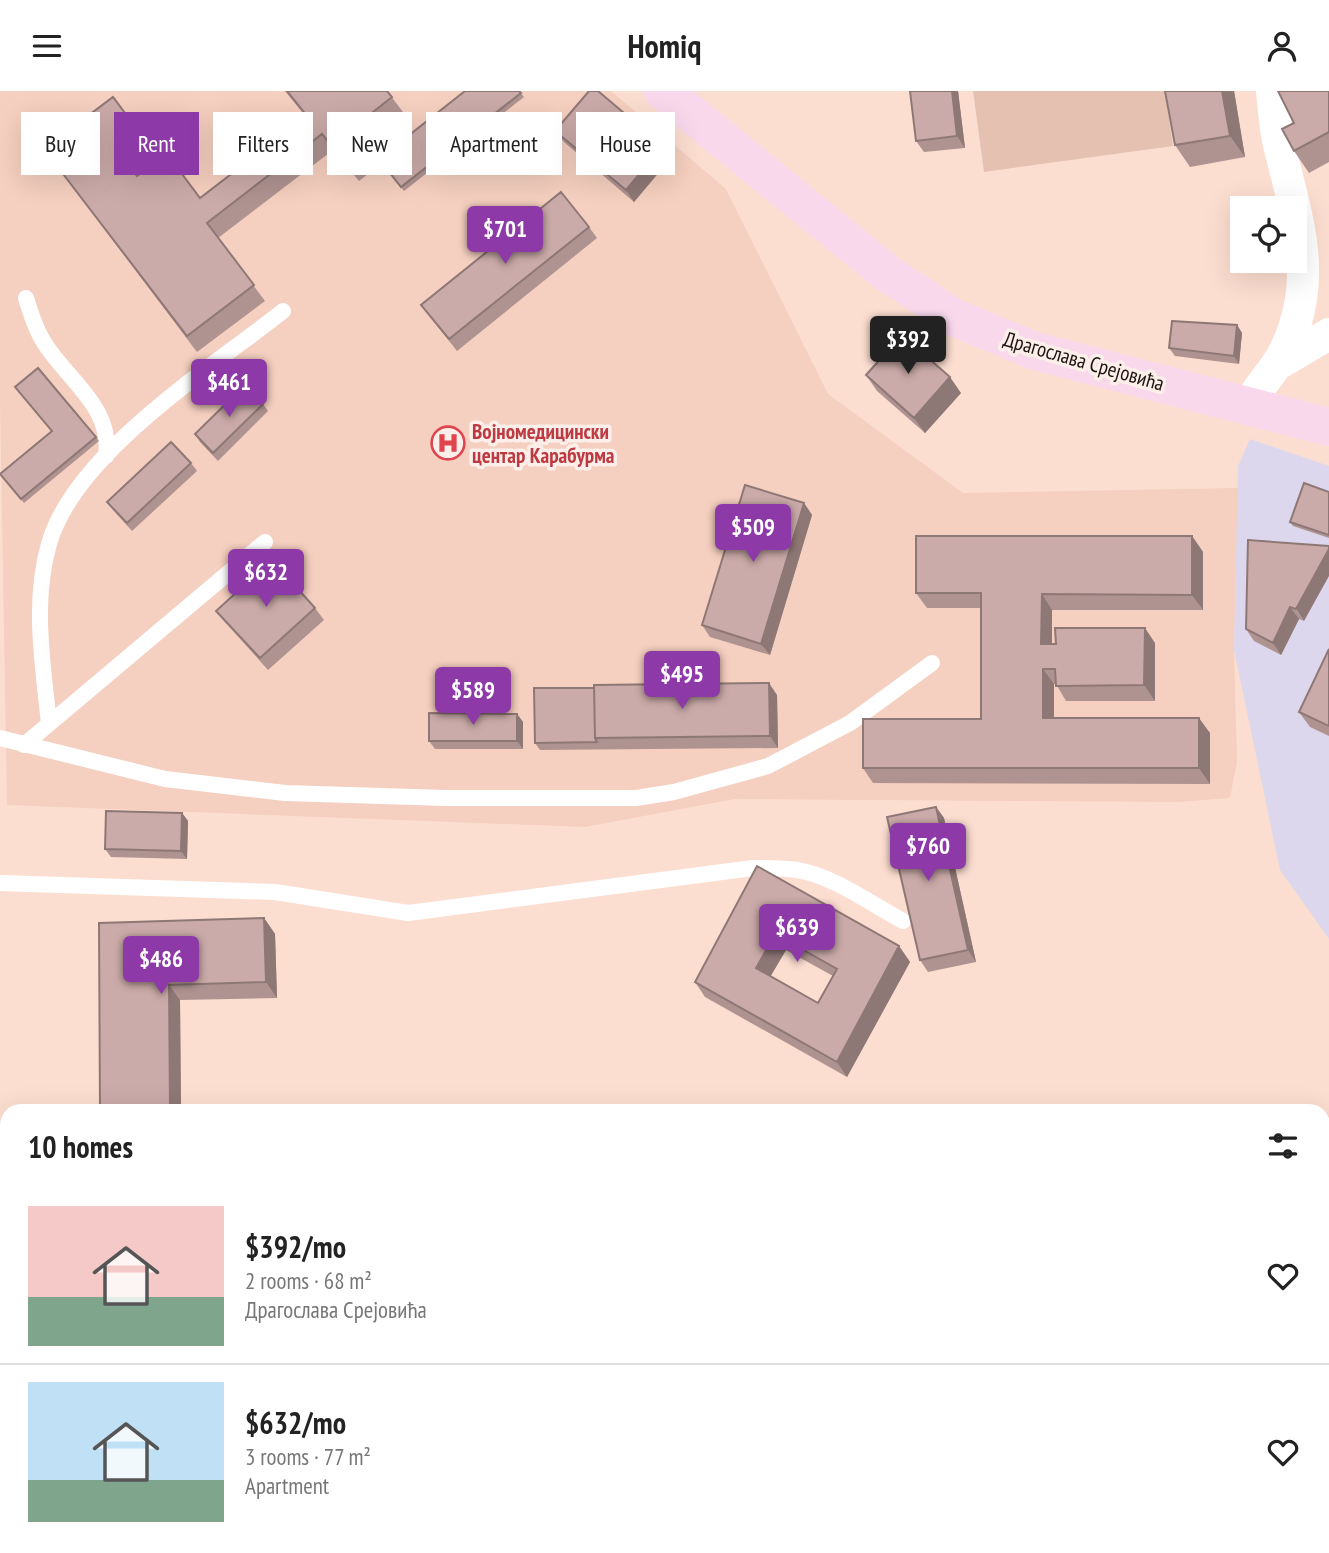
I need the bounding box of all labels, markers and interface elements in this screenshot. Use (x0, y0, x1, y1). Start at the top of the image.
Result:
text: Homiq (628, 25, 701, 67)
icon: menu (28, 27, 66, 65)
icon: person (1263, 27, 1301, 65)
chip: Buy (21, 112, 100, 175)
chip: Rent (114, 112, 199, 175)
chip: Filters (213, 112, 313, 175)
chip: New (327, 112, 412, 175)
chip: Apartment (426, 112, 562, 175)
chip: House (576, 112, 675, 175)
map controls (1230, 196, 1307, 273)
button: locate (1230, 196, 1307, 273)
pin: $701 (464, 207, 546, 266)
text: $701 (483, 214, 527, 243)
pin: $392 (867, 317, 949, 376)
text: $392 (886, 324, 930, 353)
street label: Драгослава Срејовића (1001, 325, 1167, 397)
pin: $461 (188, 359, 270, 419)
text: $461 (207, 367, 251, 396)
place label: Војномедицински центар Карабурма (472, 418, 615, 469)
hospital icon: Војномедицински центар Карабурма (429, 424, 467, 462)
pin: $509 (712, 505, 794, 564)
text: $509 (731, 512, 775, 541)
pin: $632 (225, 549, 307, 609)
text: $632 (244, 557, 288, 586)
pin: $495 (641, 651, 723, 711)
text: $495 (660, 659, 704, 688)
pin: $589 (432, 667, 514, 727)
text: $589 (451, 675, 495, 704)
pin: $760 (887, 823, 969, 883)
text: $760 (906, 831, 950, 860)
pin: $639 (756, 905, 838, 964)
text: $639 (775, 912, 819, 941)
pin: $486 (120, 937, 202, 996)
text: $486 (139, 944, 183, 973)
text: 10 homes (28, 1127, 133, 1166)
icon: filters (1264, 1127, 1302, 1165)
text: $392/mo (245, 1227, 346, 1266)
icon: home (84, 1234, 168, 1318)
icon: heart (1264, 1257, 1302, 1295)
text: 2 rooms · 68 m² (245, 1266, 372, 1295)
text: Драгослава Срејовића (245, 1295, 427, 1324)
text: $632/mo (245, 1403, 346, 1442)
icon: home (84, 1410, 168, 1494)
icon: heart (1264, 1433, 1302, 1471)
text: 3 rooms · 77 m² (245, 1442, 371, 1471)
text: Apartment (245, 1471, 329, 1500)

